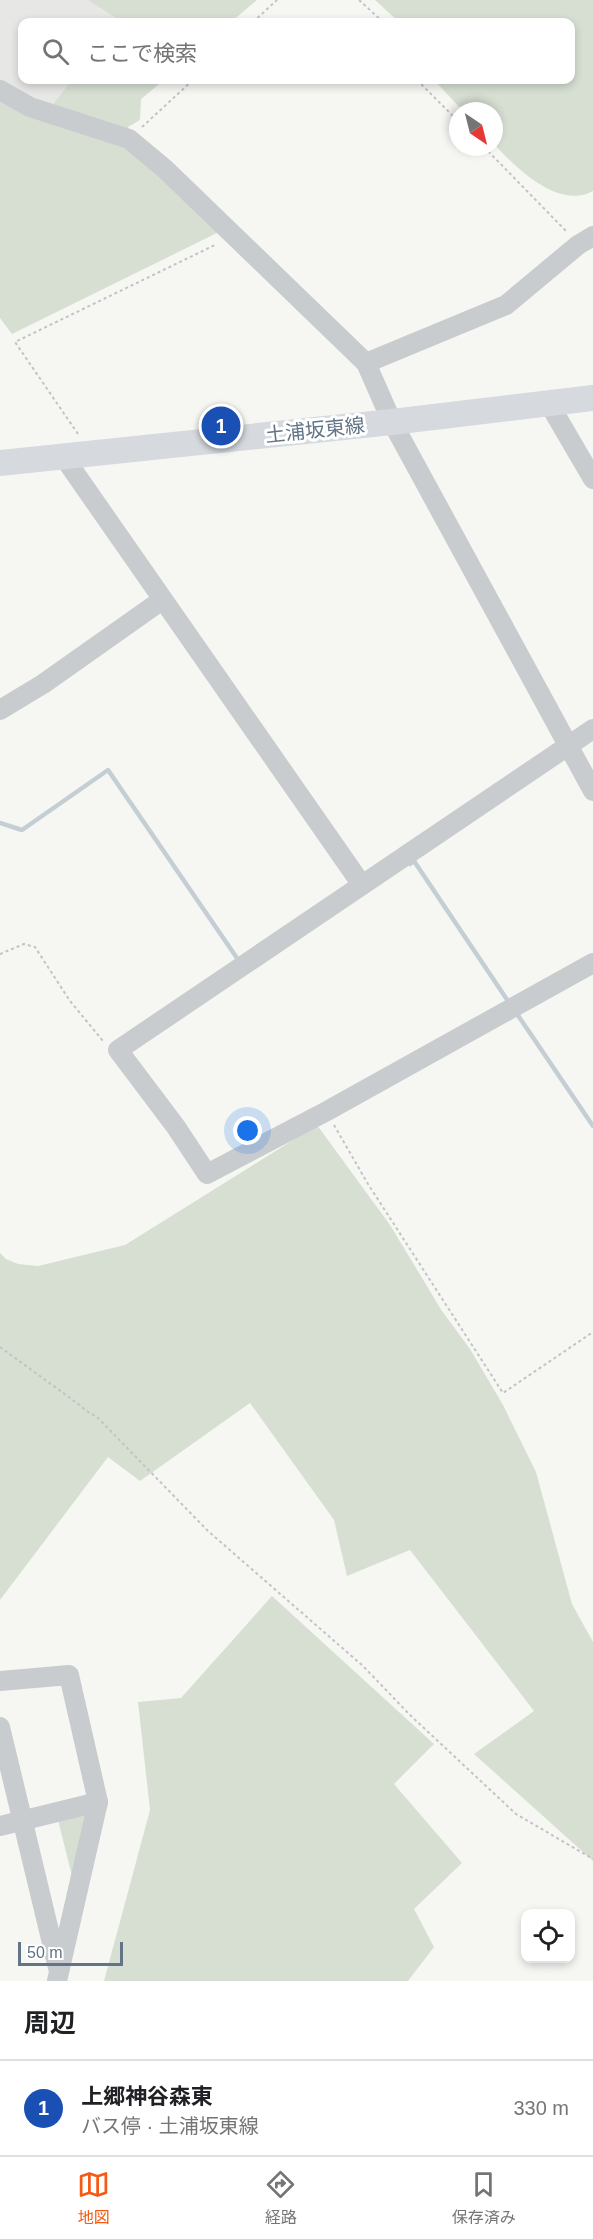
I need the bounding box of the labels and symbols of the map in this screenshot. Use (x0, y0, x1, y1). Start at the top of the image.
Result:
north arrow (449, 102, 503, 156)
pin: 1 (202, 404, 240, 448)
street label: 土浦坂東線 (264, 414, 366, 446)
your location (233, 1116, 262, 1145)
scale bar (18, 1939, 123, 1966)

